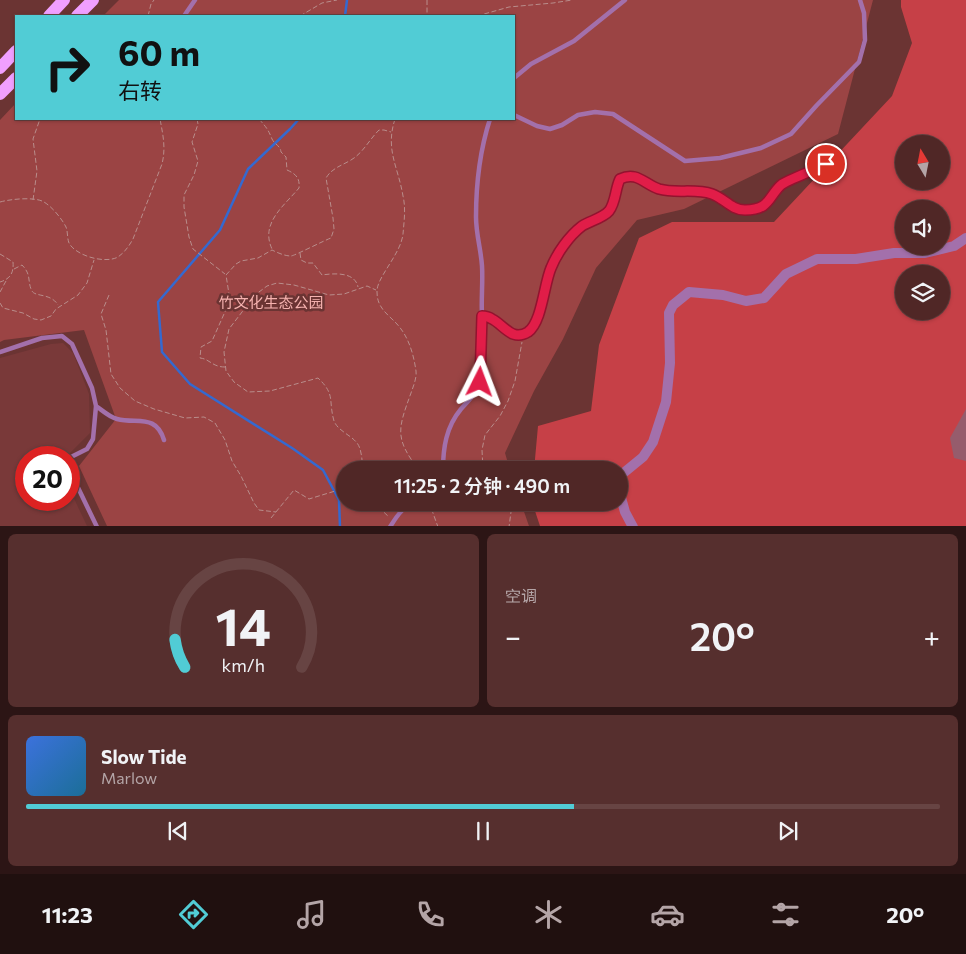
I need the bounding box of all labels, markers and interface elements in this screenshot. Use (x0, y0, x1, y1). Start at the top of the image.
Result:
text: 60 m (118, 30, 200, 73)
icon: right (35, 35, 100, 100)
text: 右转 (118, 77, 162, 104)
north arrow (895, 135, 950, 190)
map controls (895, 135, 950, 320)
pin (805, 143, 847, 185)
icon: arrive (812, 150, 840, 178)
button: sound (895, 200, 950, 255)
button: layers (895, 265, 950, 320)
park label: 竹文化生态公园 (218, 293, 324, 311)
position arrow (453, 355, 505, 407)
speed limit sign: 20 (15, 446, 80, 511)
text: 11:25 · 2 分钟 · 490 m (394, 474, 570, 497)
text: 空调 (505, 586, 537, 605)
text: 14 (216, 593, 271, 657)
text: 20° (690, 612, 755, 659)
text: − (505, 619, 521, 653)
text: + (924, 619, 940, 653)
text: km/h (222, 654, 265, 676)
text: Slow Tide (101, 745, 187, 768)
text: Marlow (101, 768, 157, 787)
icon: previous (164, 817, 192, 845)
icon: pause (469, 817, 497, 845)
icon: next (774, 817, 802, 845)
icon: directions (176, 897, 211, 932)
icon: music (294, 897, 329, 932)
icon: phone (413, 897, 448, 932)
icon: climate (531, 897, 566, 932)
icon: car (650, 897, 685, 932)
icon: filters (768, 897, 803, 932)
text: 11:23 (42, 901, 93, 928)
text: 20° (886, 901, 924, 928)

